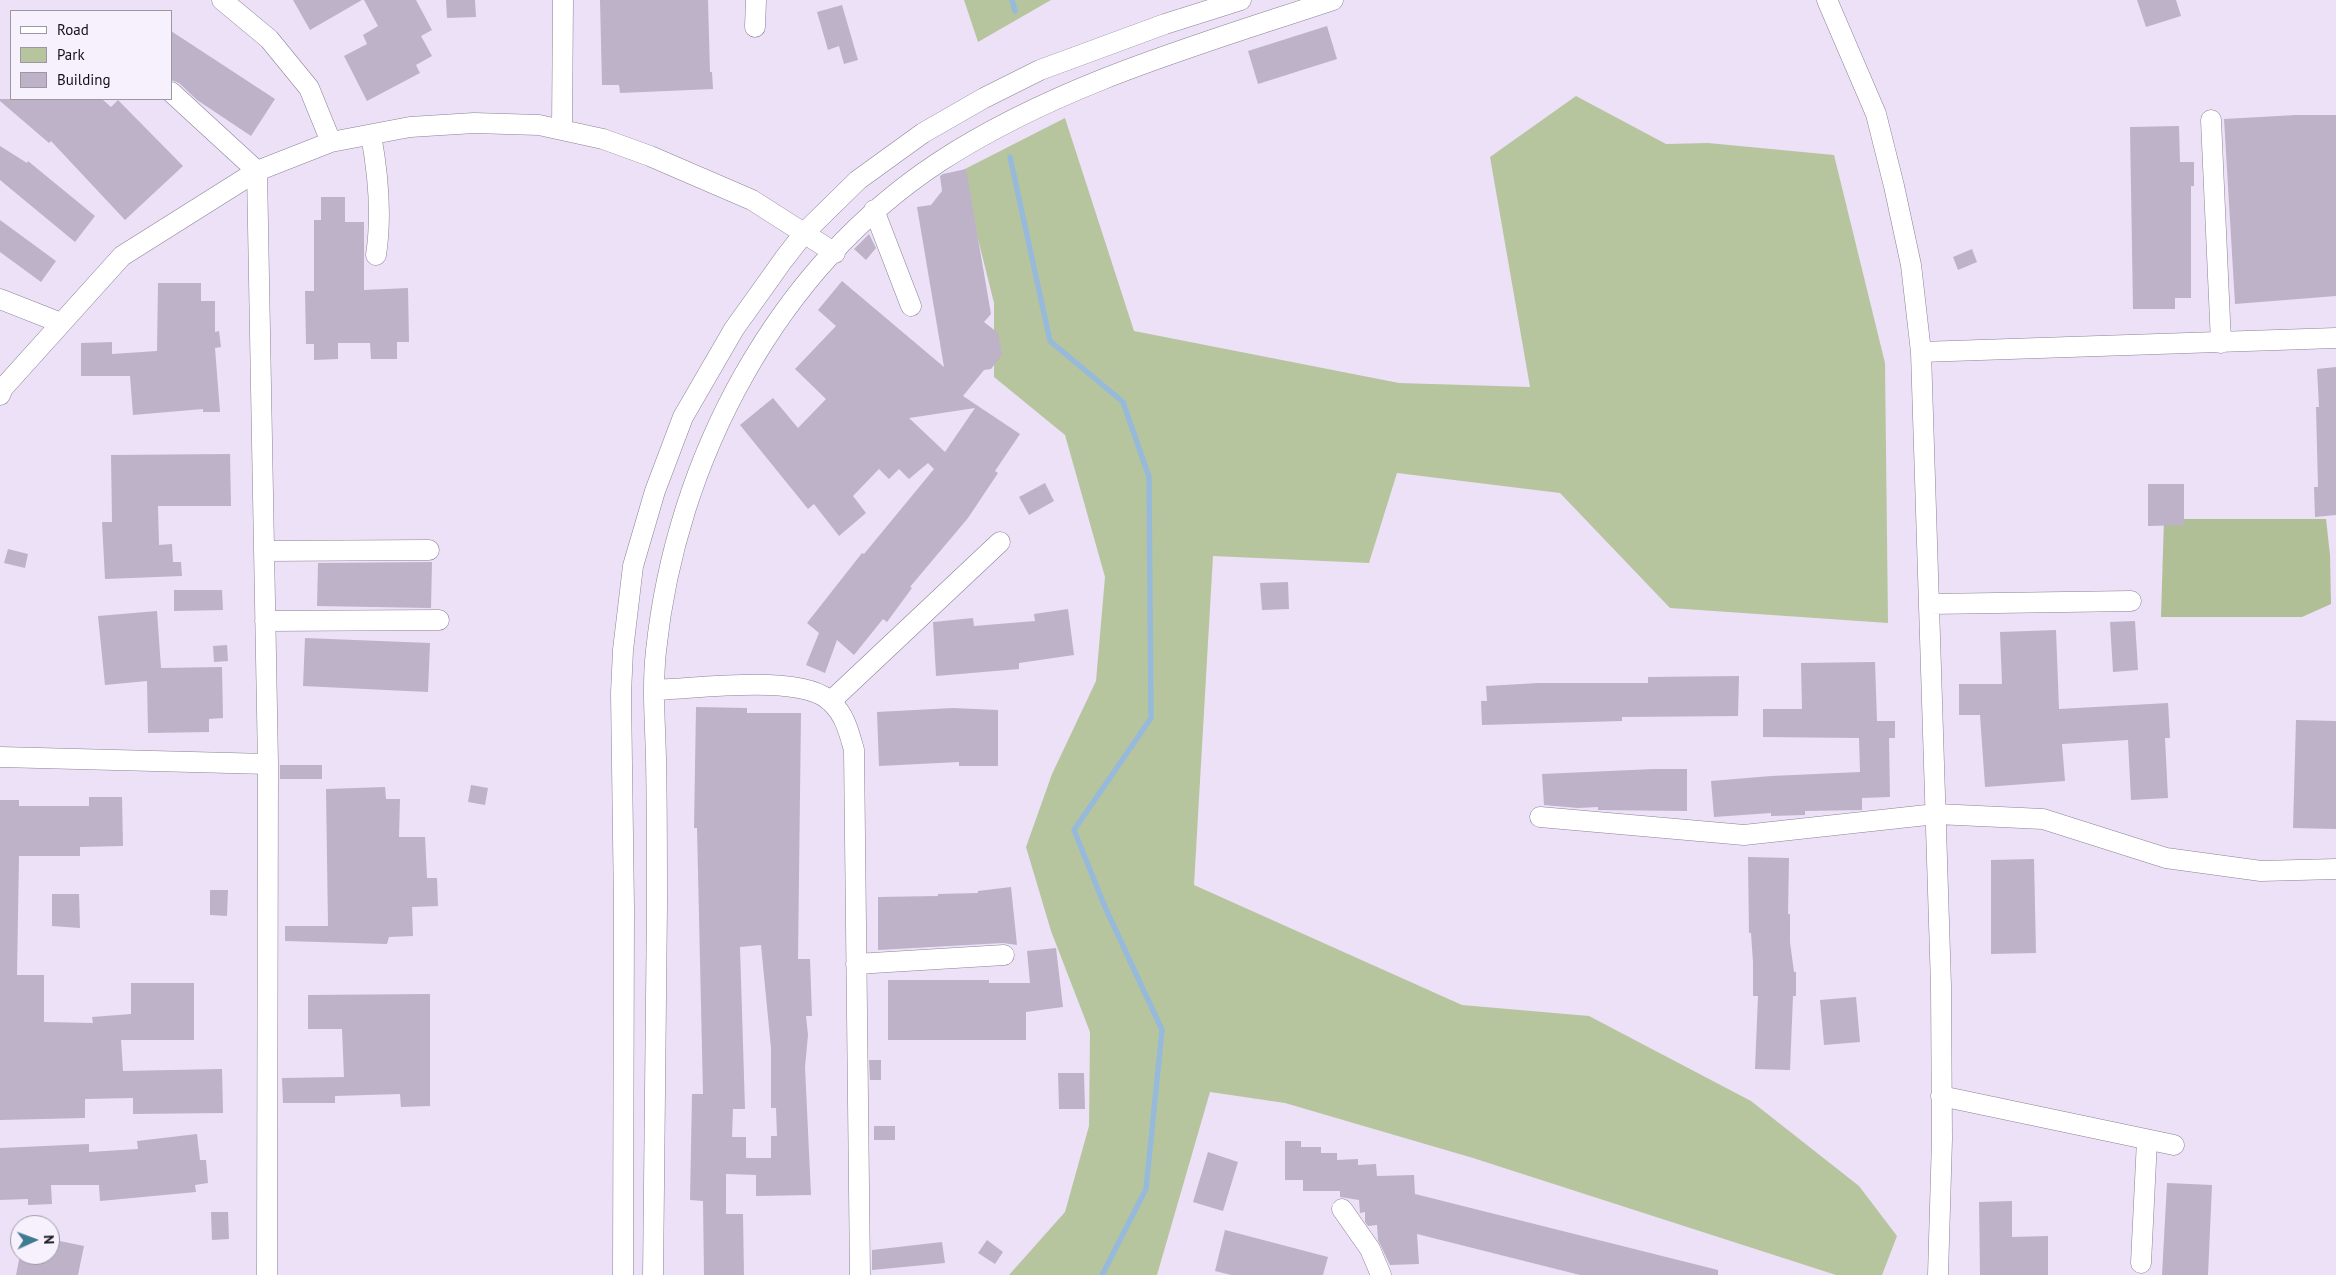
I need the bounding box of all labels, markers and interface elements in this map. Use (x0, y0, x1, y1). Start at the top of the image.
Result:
legend (10, 10, 172, 100)
text: Road (57, 20, 89, 39)
text: Park (57, 45, 85, 64)
text: Building (57, 70, 111, 89)
north arrow (10, 1215, 60, 1265)
text: N (40, 1235, 58, 1244)

